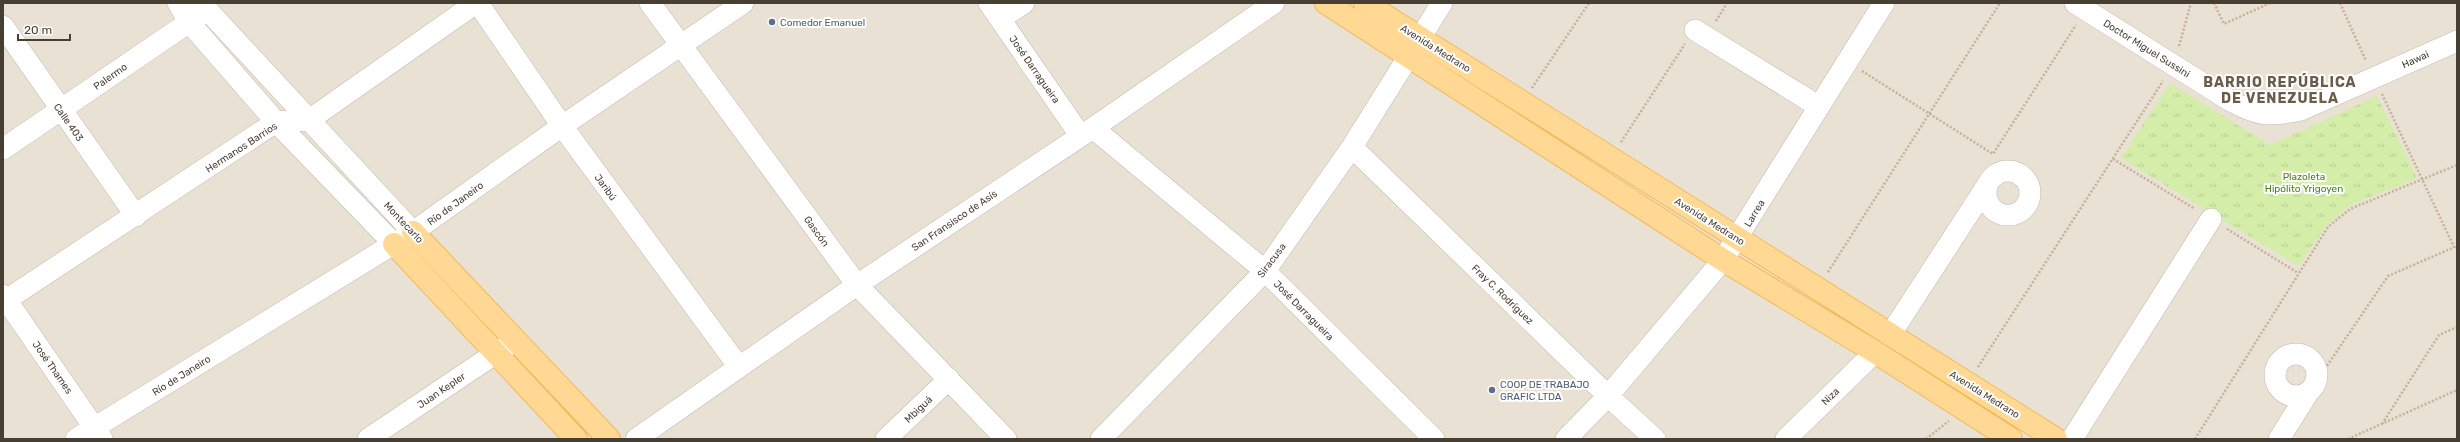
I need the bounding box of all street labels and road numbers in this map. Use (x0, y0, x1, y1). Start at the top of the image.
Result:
street label: Doctor Miguel Sussini (2101, 17, 2192, 80)
street label: Avenida Medrano (1398, 22, 1473, 75)
street label: José Darragueira (1006, 33, 1062, 106)
street label: Hawai (2400, 49, 2431, 71)
street label: Palermo (91, 61, 130, 93)
street label: Calle 403 (51, 101, 86, 144)
street label: Hermanos Barrios (203, 120, 280, 176)
street label: Jaribú (592, 172, 619, 203)
street label: Río de Janeiro (425, 179, 486, 228)
street label: San Fransisco de Asís (909, 188, 1000, 254)
street label: Avenida Medrano (1672, 195, 1747, 248)
street label: Larrea (1742, 198, 1768, 229)
street label: Montecarlo (381, 200, 426, 246)
street label: Gascón (801, 214, 831, 249)
street label: Siracusa (1255, 241, 1289, 280)
street label: Fray C. Rodríguez (1469, 262, 1536, 327)
street label: José Darragueira (1271, 278, 1336, 343)
street label: José Thames (30, 339, 75, 396)
street label: Río de Janeiro (150, 353, 213, 399)
street label: Avenida Medrano (1947, 368, 2022, 421)
street label: Juan Kepler (415, 370, 468, 411)
street label: Niza (1819, 385, 1842, 408)
street label: Mbiguá (902, 394, 935, 426)

